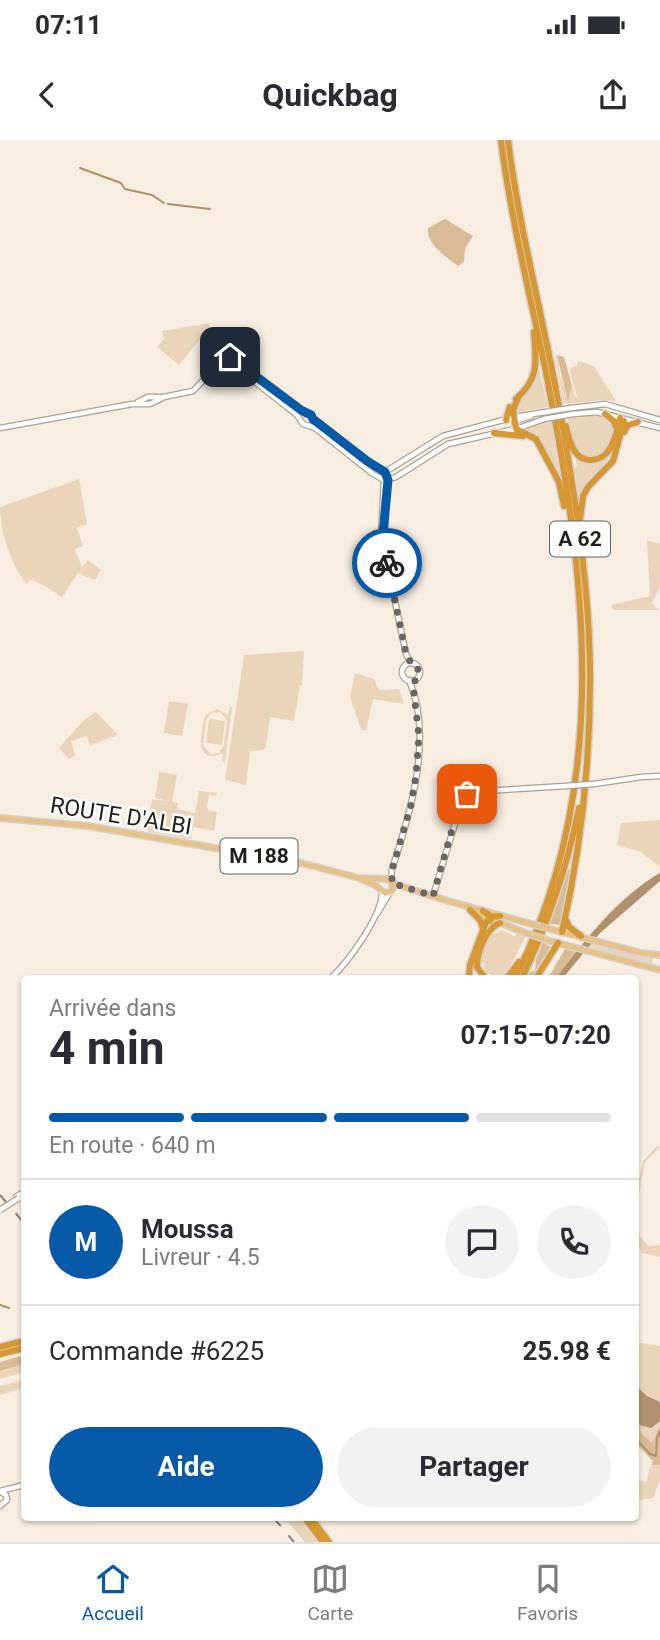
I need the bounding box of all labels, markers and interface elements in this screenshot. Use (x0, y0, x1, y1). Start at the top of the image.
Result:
text: 07:11 (35, 10, 102, 40)
icon: back (28, 76, 66, 114)
text: Quickbag (262, 76, 398, 114)
icon: share (594, 76, 632, 114)
pin (200, 327, 260, 387)
icon: home (211, 338, 249, 376)
road number: A 62 (550, 522, 610, 556)
courier (352, 528, 422, 598)
icon: bike (368, 544, 406, 582)
pin (437, 764, 497, 824)
icon: bag (448, 775, 486, 813)
street label: ROUTE D'ALBI (48, 791, 194, 841)
road number: M 188 (220, 838, 298, 874)
text: Arrivée dans (49, 995, 176, 1022)
text: 07:15–07:20 (461, 1020, 611, 1050)
text: 4 min (49, 1021, 165, 1075)
text: En route · 640 m (49, 1132, 216, 1159)
button: chat (445, 1205, 519, 1279)
button: phone (537, 1205, 611, 1279)
text: Moussa (141, 1214, 234, 1244)
text: M (75, 1227, 97, 1257)
text: Livreur · 4.5 (141, 1244, 260, 1271)
text: Commande #6225 (49, 1336, 264, 1366)
text: 25.98 € (522, 1336, 611, 1366)
button: Aide (49, 1427, 323, 1507)
button: Partager (337, 1427, 611, 1507)
tab: Accueil (82, 1560, 144, 1625)
tab: Carte (307, 1560, 353, 1625)
tab: Favoris (517, 1560, 578, 1625)

